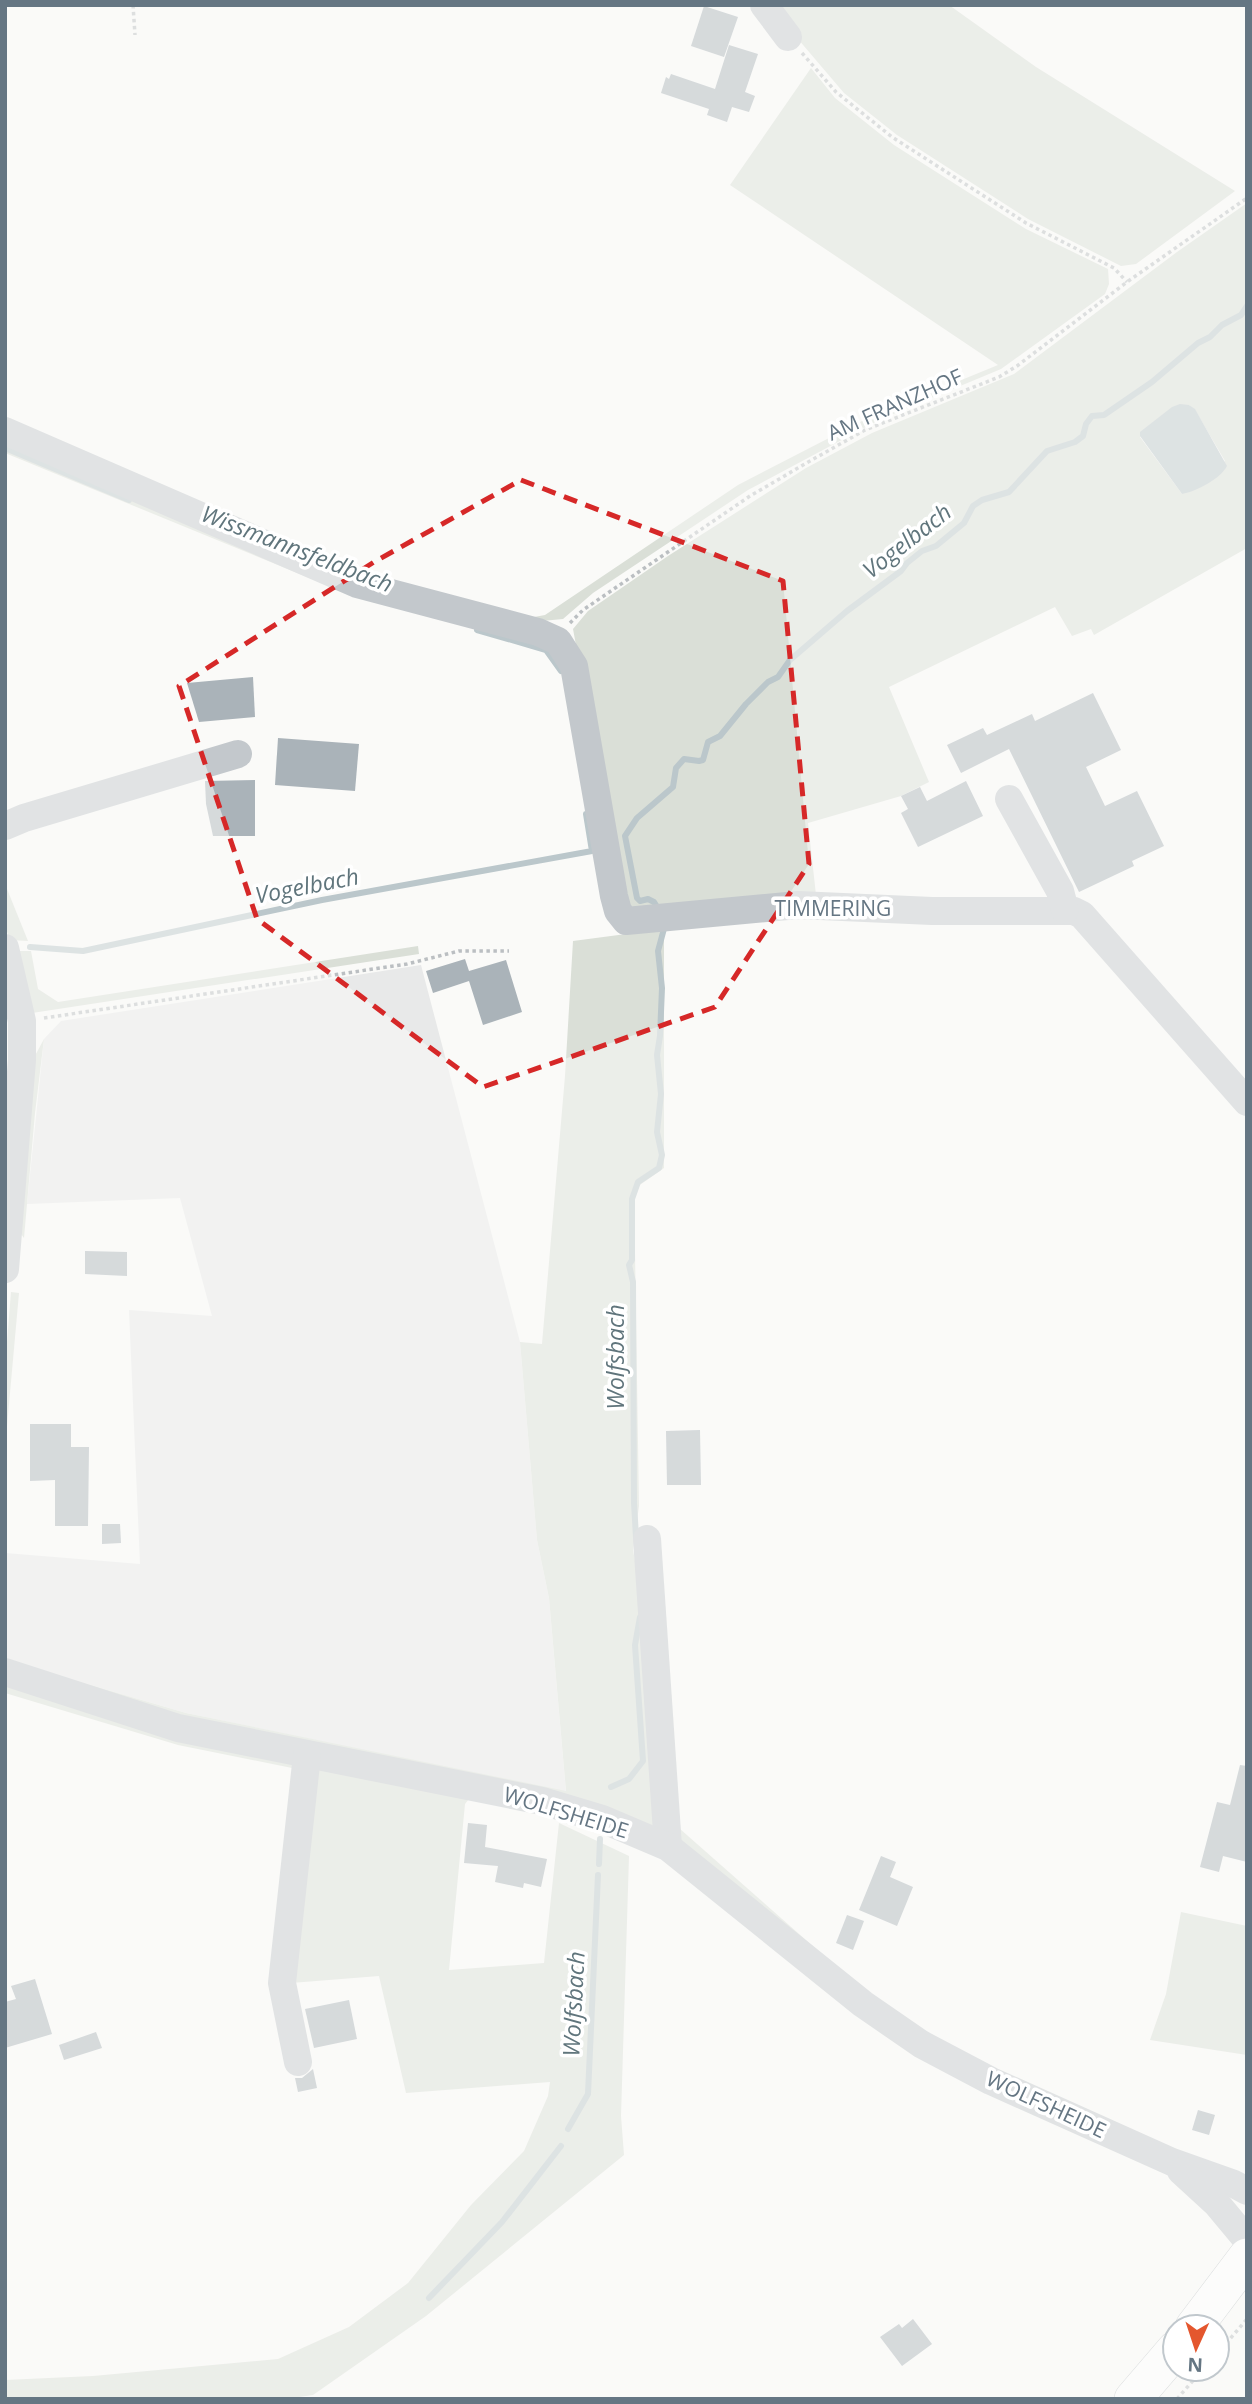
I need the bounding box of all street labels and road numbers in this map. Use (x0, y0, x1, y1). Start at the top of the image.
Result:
street label: AM FRANZHOF (823, 362, 967, 446)
street label: TIMMERING (775, 894, 891, 922)
street label: WOLFSHEIDE (501, 1780, 632, 1844)
street label: WOLFSHEIDE (982, 2064, 1111, 2144)

